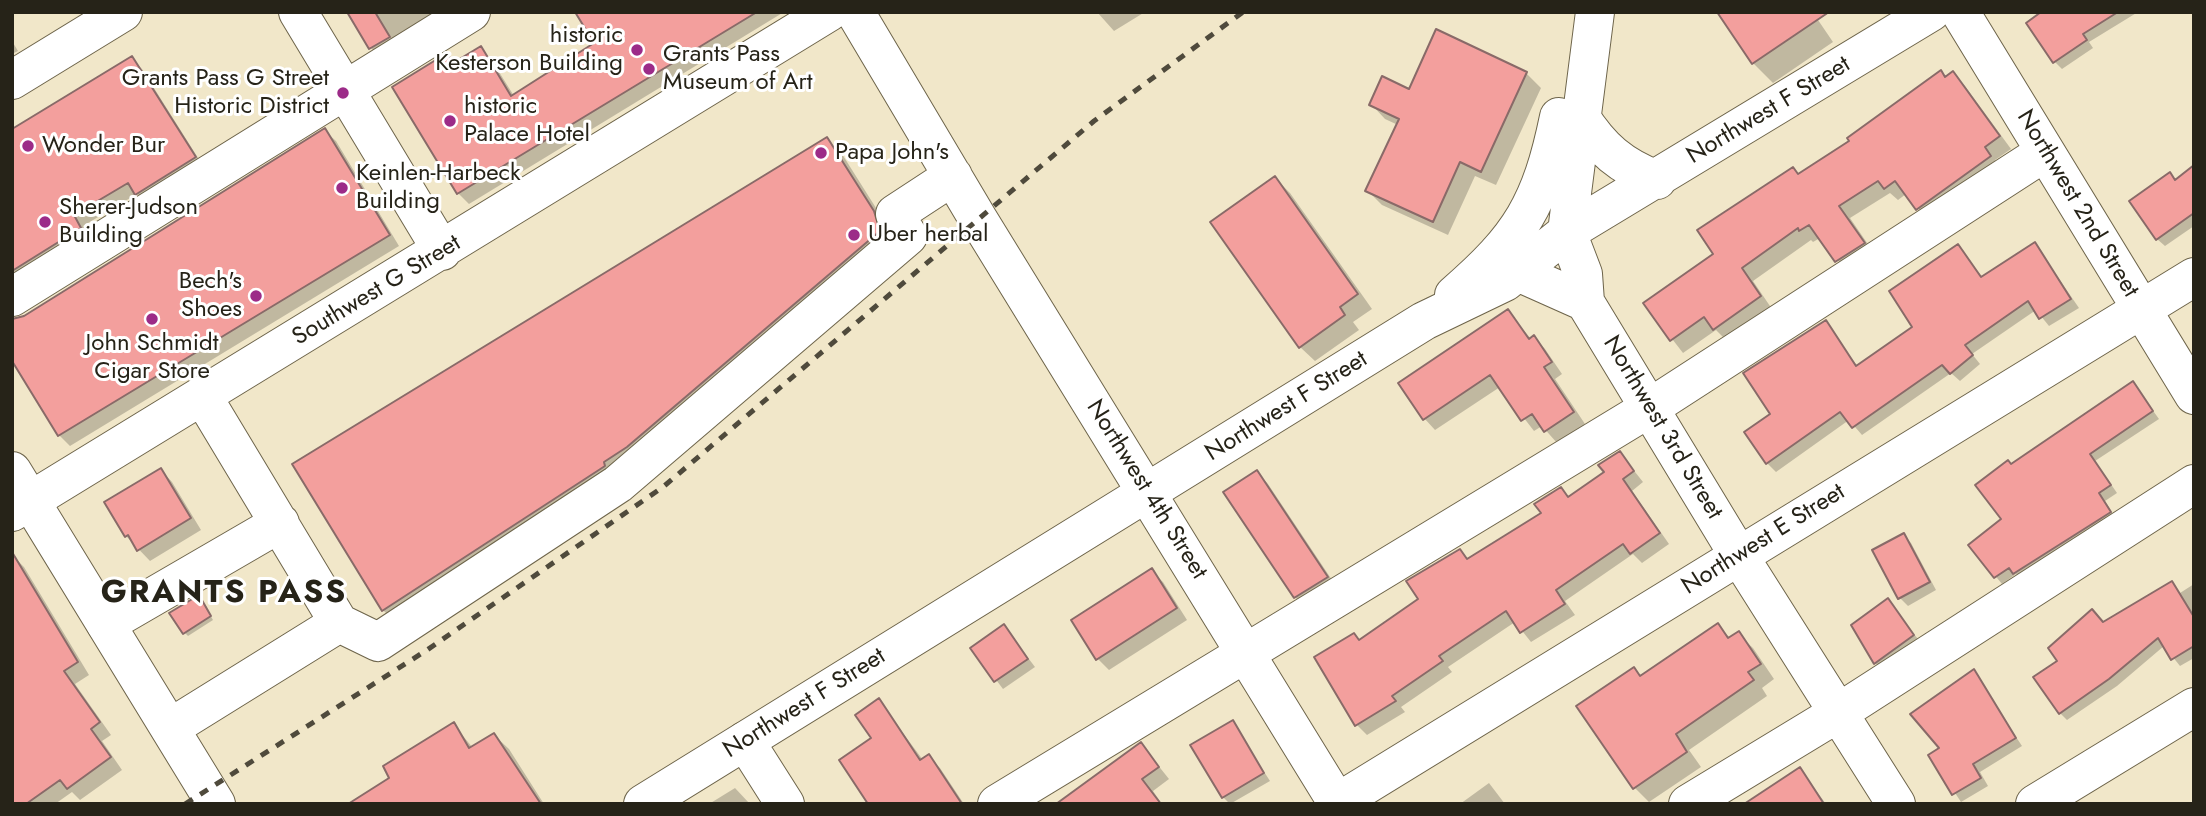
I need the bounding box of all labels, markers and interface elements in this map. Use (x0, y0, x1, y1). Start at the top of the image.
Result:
place label: historic Kesterson Building (435, 22, 623, 78)
place label: Grants Pass Museum of Art (663, 41, 813, 97)
marker: historic Kesterson Building (629, 42, 645, 58)
street label: Northwest F Street (1682, 51, 1856, 171)
marker: Grants Pass Museum of Art (641, 61, 657, 77)
place label: Grants Pass G Street Historic District (122, 65, 329, 121)
marker: Grants Pass G Street Historic District (335, 85, 351, 101)
place label: historic Palace Hotel (464, 93, 590, 149)
street label: Northwest 2nd Street (2010, 105, 2144, 303)
marker: historic Palace Hotel (442, 113, 458, 129)
place label: Wonder Bur (42, 132, 165, 160)
marker: Wonder Bur (20, 138, 36, 154)
place label: Papa John's (835, 139, 949, 167)
marker: Papa John's (813, 145, 829, 161)
place label: Keinlen-Harbeck Building (356, 160, 521, 216)
marker: Keinlen-Harbeck Building (334, 180, 350, 196)
place label: Sherer-Judson Building (59, 194, 198, 250)
marker: Sherer-Judson Building (37, 214, 53, 230)
place label: Uber herbal (868, 221, 988, 249)
marker: Uber herbal (846, 227, 862, 243)
street label: Southwest G Street (288, 229, 466, 353)
place label: Bech's Shoes (179, 268, 242, 324)
marker: Bech's Shoes (248, 288, 264, 304)
marker: John Schmidt Cigar Store (144, 311, 160, 327)
place label: John Schmidt Cigar Store (86, 330, 218, 386)
street label: Northwest 3rd Street (1596, 331, 1728, 525)
street label: Northwest F Street (1201, 346, 1373, 468)
street label: Northwest 4th Street (1079, 395, 1213, 585)
street label: Northwest E Street (1677, 478, 1851, 602)
district label: GRANTS PASS (102, 575, 346, 613)
street label: Northwest F Street (719, 643, 891, 765)

